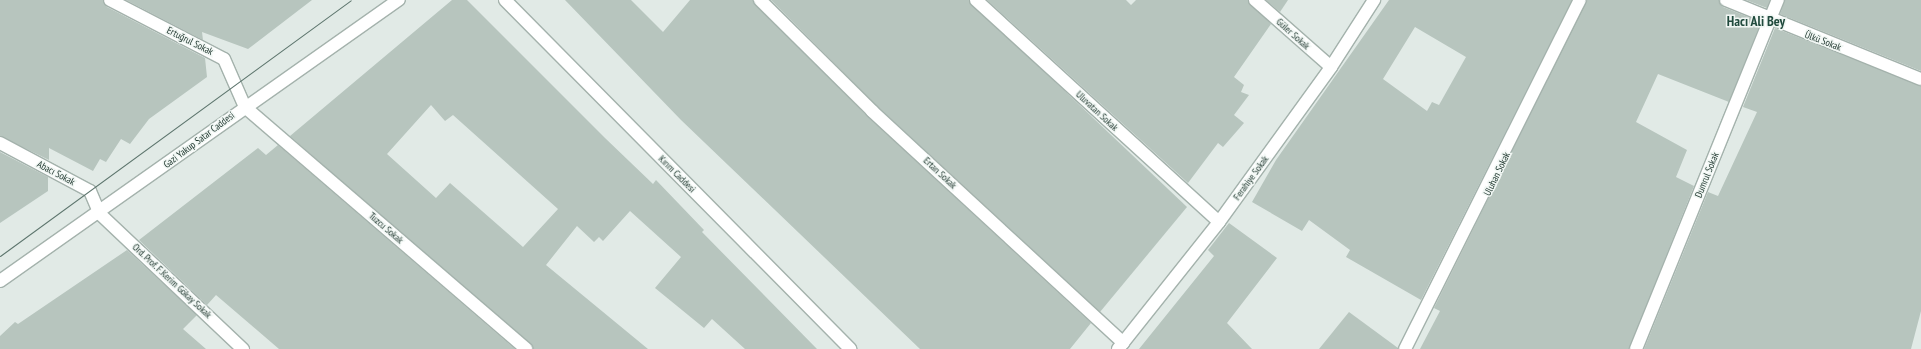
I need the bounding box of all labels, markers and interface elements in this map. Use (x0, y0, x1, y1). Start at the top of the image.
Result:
district label: Hacı Ali Bey (1727, 13, 1785, 29)
street label: Güler Sokak (1274, 16, 1312, 52)
street label: Ertuğrul Sokak (165, 24, 215, 58)
street label: Ülkü Sokak (1803, 29, 1843, 53)
street label: Uluvatan Sokak (1073, 88, 1121, 134)
street label: Gazi Yakup Satar Caddesi (161, 109, 237, 171)
street label: Uluhan Sokak (1481, 150, 1513, 198)
street label: Dumrul Sokak (1692, 151, 1722, 199)
street label: Kırım Caddesi (656, 153, 698, 195)
street label: Ferahiye Sokak (1231, 153, 1271, 203)
street label: Ertan Sokak (921, 155, 959, 191)
street label: Abacı Sokak (35, 158, 77, 188)
street label: Tuzcu Sokak (366, 210, 406, 246)
street label: Ord. Prof. F.Kerim Gökay Sokak (129, 241, 215, 321)

